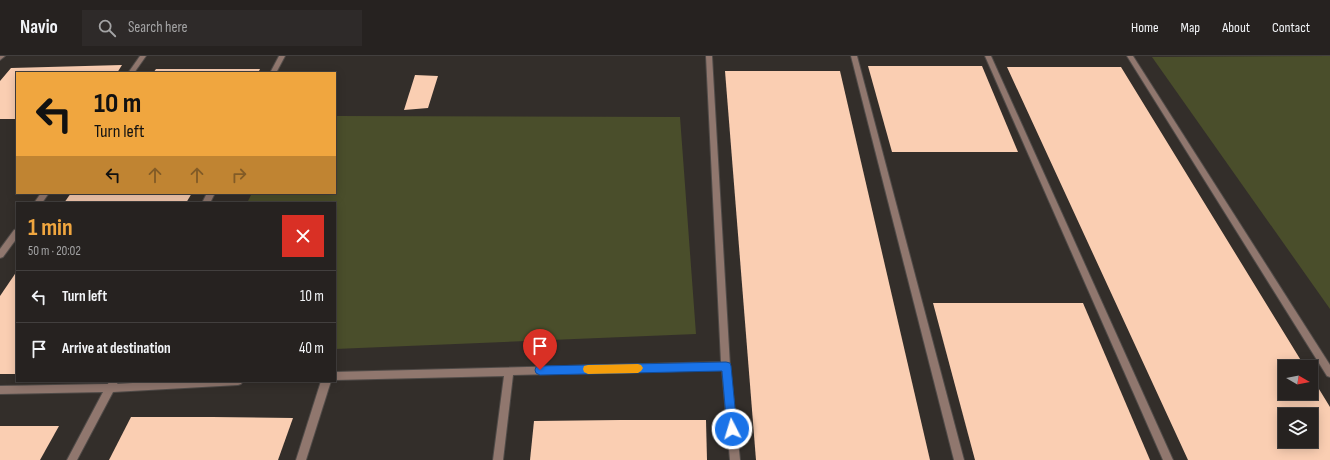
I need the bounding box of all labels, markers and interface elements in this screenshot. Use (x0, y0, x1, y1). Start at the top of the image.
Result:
search box (82, 10, 362, 46)
text: Navio (20, 16, 58, 39)
icon: search (96, 17, 118, 39)
text: Search here (128, 18, 188, 37)
text: Home (1131, 19, 1159, 36)
text: Map (1181, 19, 1200, 36)
text: About (1222, 19, 1250, 36)
text: Contact (1272, 19, 1310, 36)
text: 10 m (94, 87, 141, 120)
icon: left (28, 88, 80, 140)
text: Turn left (94, 121, 145, 142)
icon: left (102, 164, 124, 186)
icon: ahead (144, 164, 166, 186)
icon: ahead (186, 164, 208, 186)
icon: right (228, 164, 250, 186)
text: 1 min (28, 213, 73, 242)
button: close (282, 215, 324, 257)
text: 50 m · 20:02 (28, 243, 81, 259)
icon: left (28, 286, 50, 308)
text: Turn left (62, 287, 107, 306)
text: 10 m (300, 287, 324, 306)
pin (523, 329, 557, 370)
icon: arrive (529, 335, 551, 357)
icon: arrive (28, 338, 50, 360)
text: Arrive at destination (62, 339, 171, 358)
text: 40 m (299, 339, 324, 358)
north arrow (1278, 360, 1318, 400)
map controls (1278, 360, 1318, 448)
position arrow (711, 408, 753, 450)
button: layers (1278, 408, 1318, 448)

